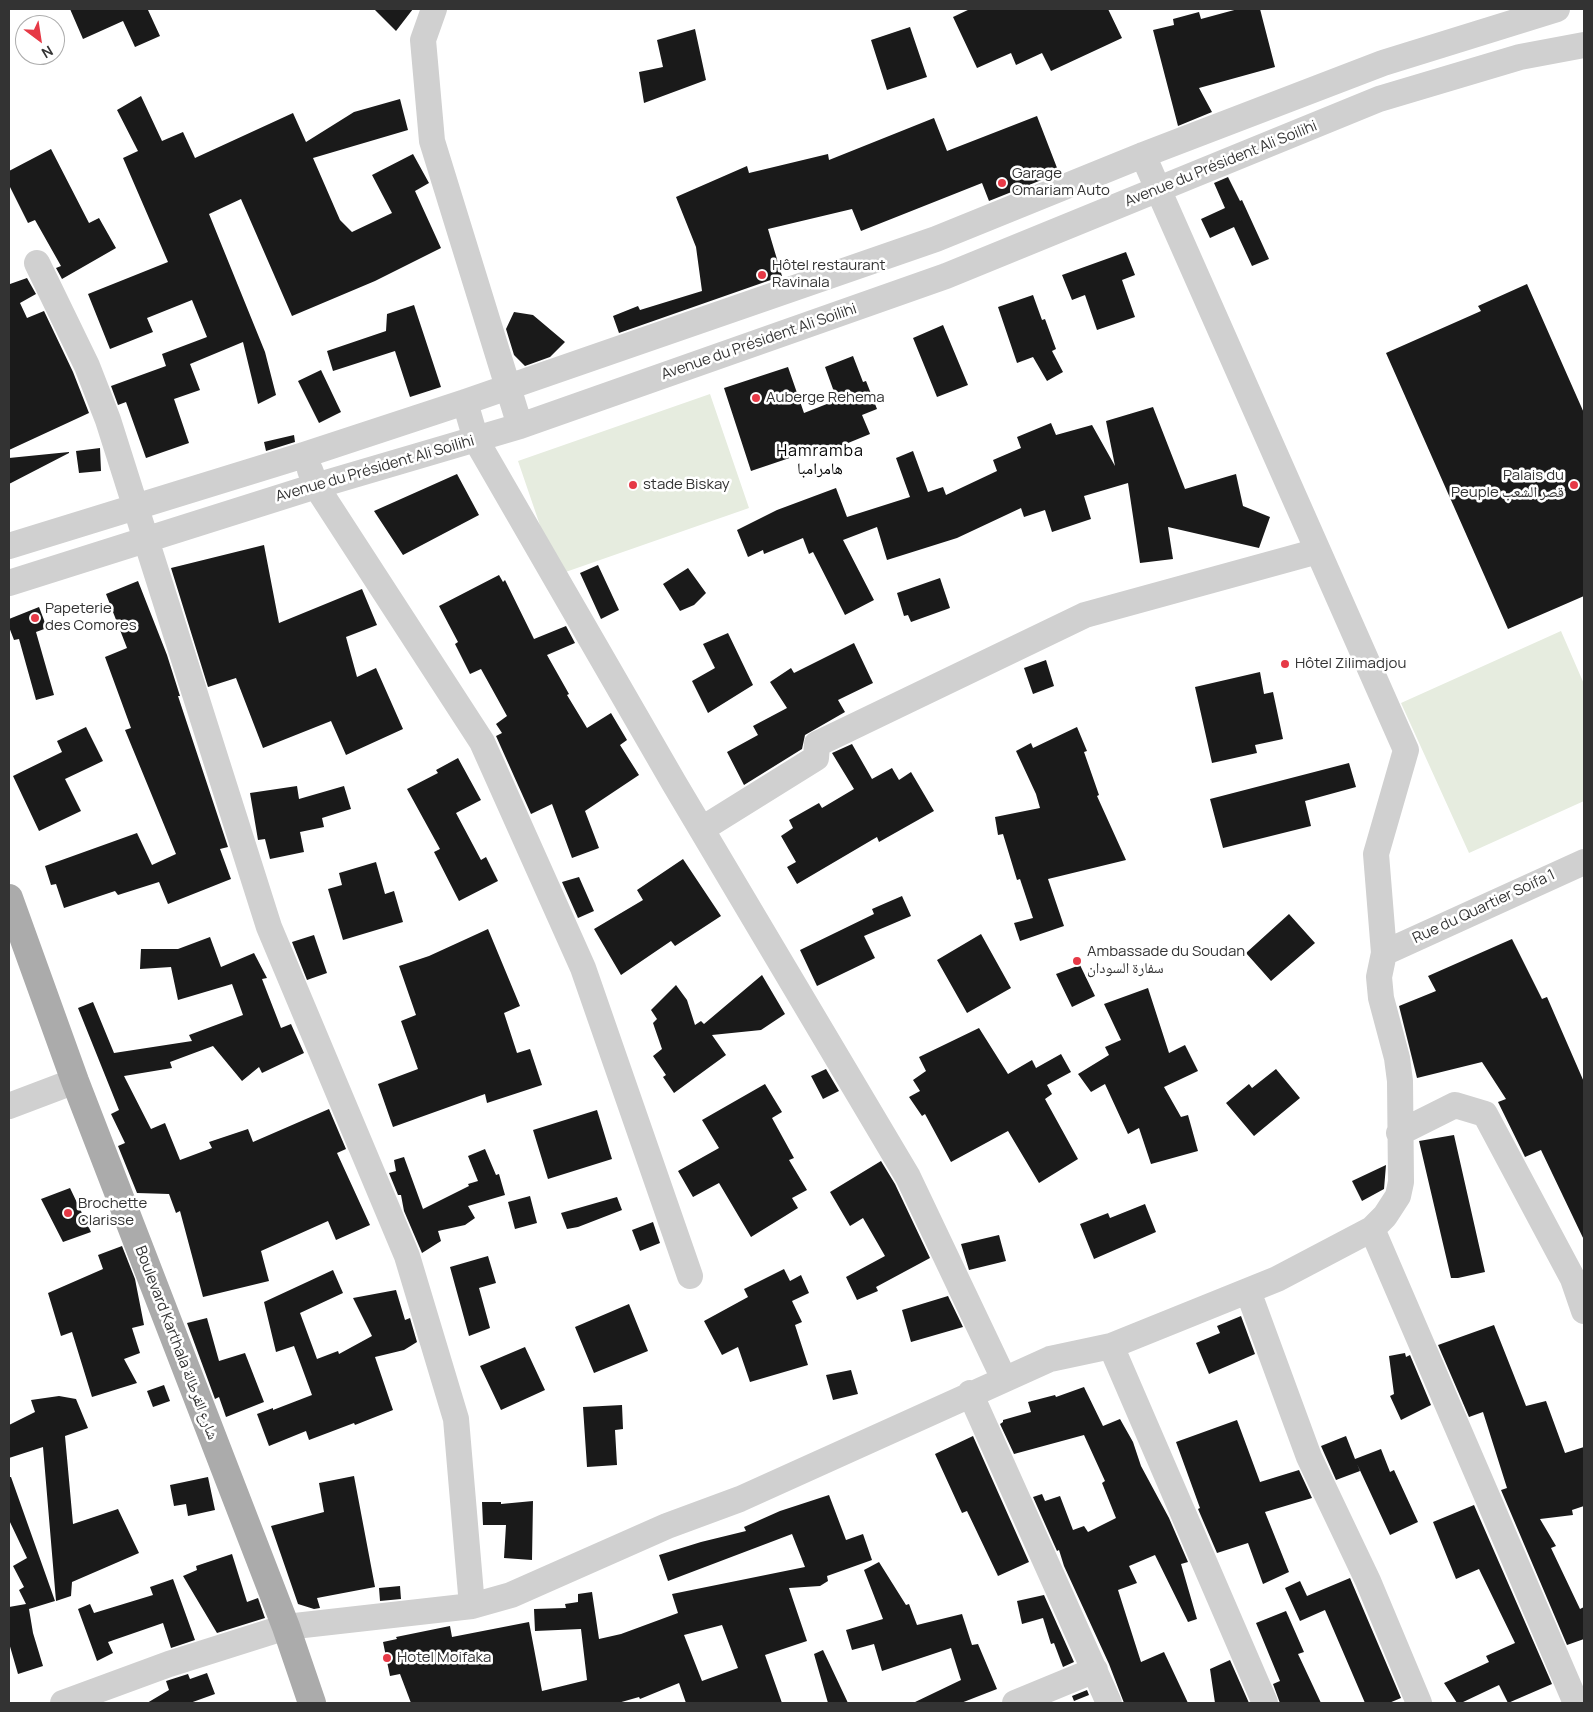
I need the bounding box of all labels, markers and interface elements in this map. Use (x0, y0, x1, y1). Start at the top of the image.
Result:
north arrow (15, 15, 65, 65)
text: N (38, 42, 57, 63)
street label: Avenue du Président Ali Soilihi (1122, 117, 1320, 211)
place label: Garage Omariam Auto (1012, 165, 1110, 200)
marker: Garage Omariam Auto (996, 177, 1008, 189)
place label: Hôtel restaurant Ravinala (772, 257, 886, 292)
marker: Hôtel restaurant Ravinala (756, 269, 768, 281)
street label: Avenue du Président Ali Soilihi (659, 300, 859, 384)
place label: Auberge Rehema (766, 389, 885, 407)
marker: Auberge Rehema (750, 392, 762, 404)
street label: Avenue du Président Ali Soilihi (274, 432, 476, 506)
district label: Hamramba هامرامبا (775, 442, 865, 480)
place label: Palais du Peuple قصر الشعب (1451, 467, 1564, 502)
place label: stade Biskay (643, 476, 730, 494)
marker: stade Biskay (627, 479, 639, 491)
marker: Palais du Peuple قصر الشعب (1568, 479, 1580, 491)
place label: Papeterie des Comores (45, 600, 137, 635)
marker: Papeterie des Comores (29, 612, 41, 624)
place label: Hôtel Zilimadjou (1295, 655, 1406, 673)
marker: Hôtel Zilimadjou (1279, 658, 1291, 670)
street label: Rue du Quartier Soifa 1 (1410, 866, 1558, 948)
place label: Ambassade du Soudan سفارة السودان (1087, 943, 1245, 978)
marker: Ambassade du Soudan سفارة السودان (1071, 955, 1083, 967)
place label: Brochette Clarisse (78, 1195, 147, 1230)
marker: Brochette Clarisse (62, 1207, 74, 1219)
street label: Boulevard Karthala شارع القرطالة (131, 1244, 221, 1442)
place label: Hotel Moifaka (397, 1649, 491, 1667)
marker: Hotel Moifaka (381, 1652, 393, 1664)

